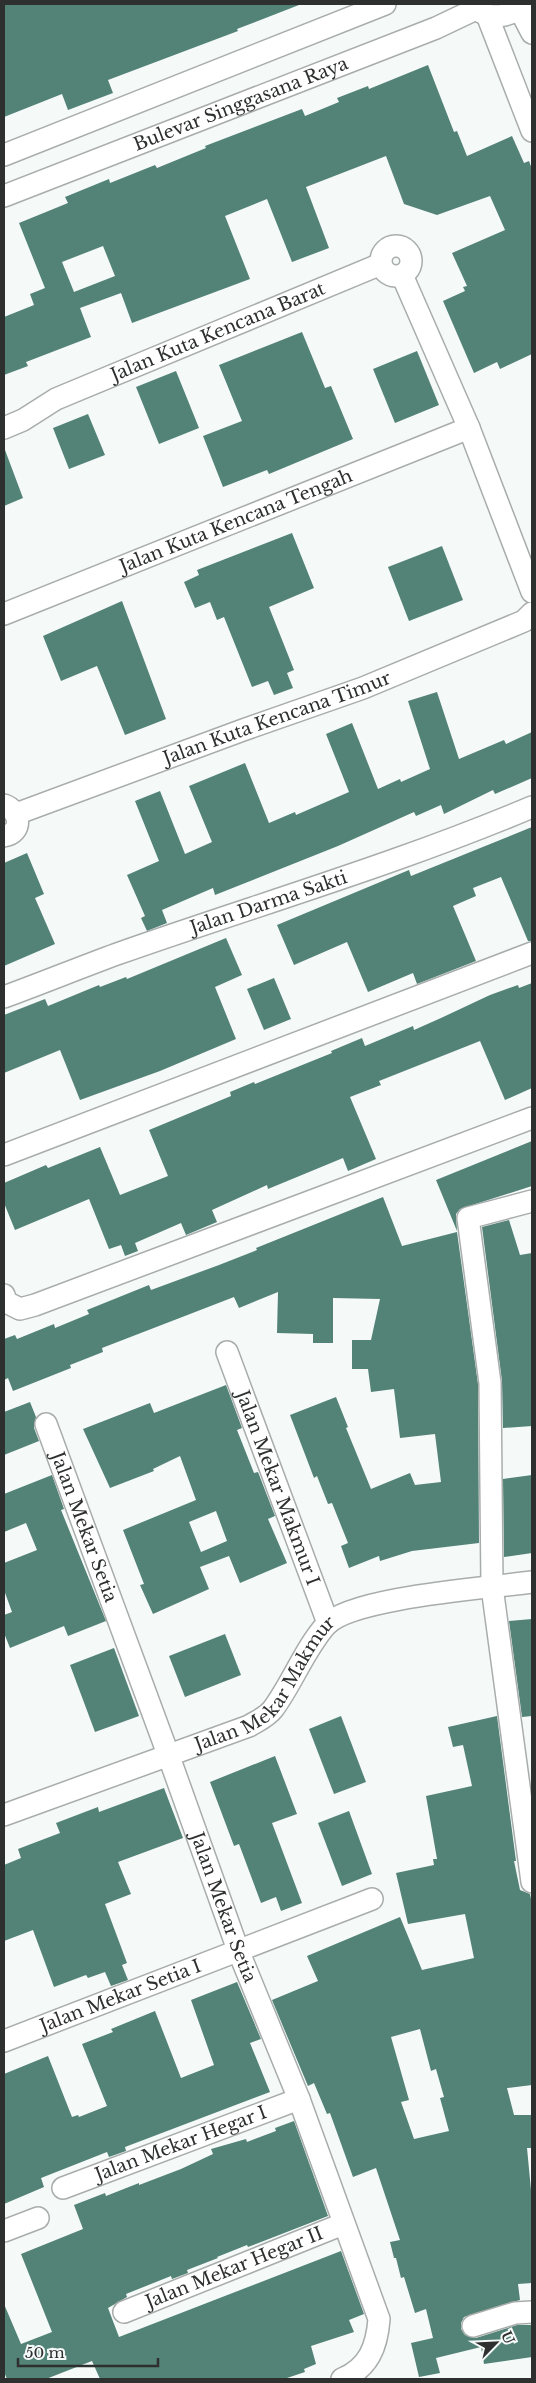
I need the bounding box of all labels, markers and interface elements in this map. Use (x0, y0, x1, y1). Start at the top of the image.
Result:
street label: Bulevar Singgasana Raya (130, 52, 351, 156)
street label: Jalan Kuta Kencana Barat (106, 277, 329, 387)
street label: Jalan Kuta Kencana Tengah (115, 465, 356, 578)
street label: Jalan Kuta Kencana Timur (158, 667, 394, 770)
street label: Jalan Darma Sakti (185, 866, 350, 940)
street label: Jalan Mekar Makmur I (231, 1385, 324, 1589)
street label: Jalan Mekar Setia (46, 1447, 122, 1605)
street label: Jalan Mekar Makmur (190, 1611, 340, 1756)
street label: Jalan Mekar Setia (185, 1827, 261, 1986)
street label: Jalan Mekar Setia I (35, 1955, 204, 2038)
street label: Jalan Mekar Hegar I (90, 2101, 270, 2187)
street label: Jalan Mekar Hegar II (141, 2222, 326, 2314)
north arrow (471, 2318, 521, 2368)
text: U (497, 2328, 519, 2348)
scale bar (18, 2336, 158, 2368)
text: 50 m (25, 2343, 65, 2362)

